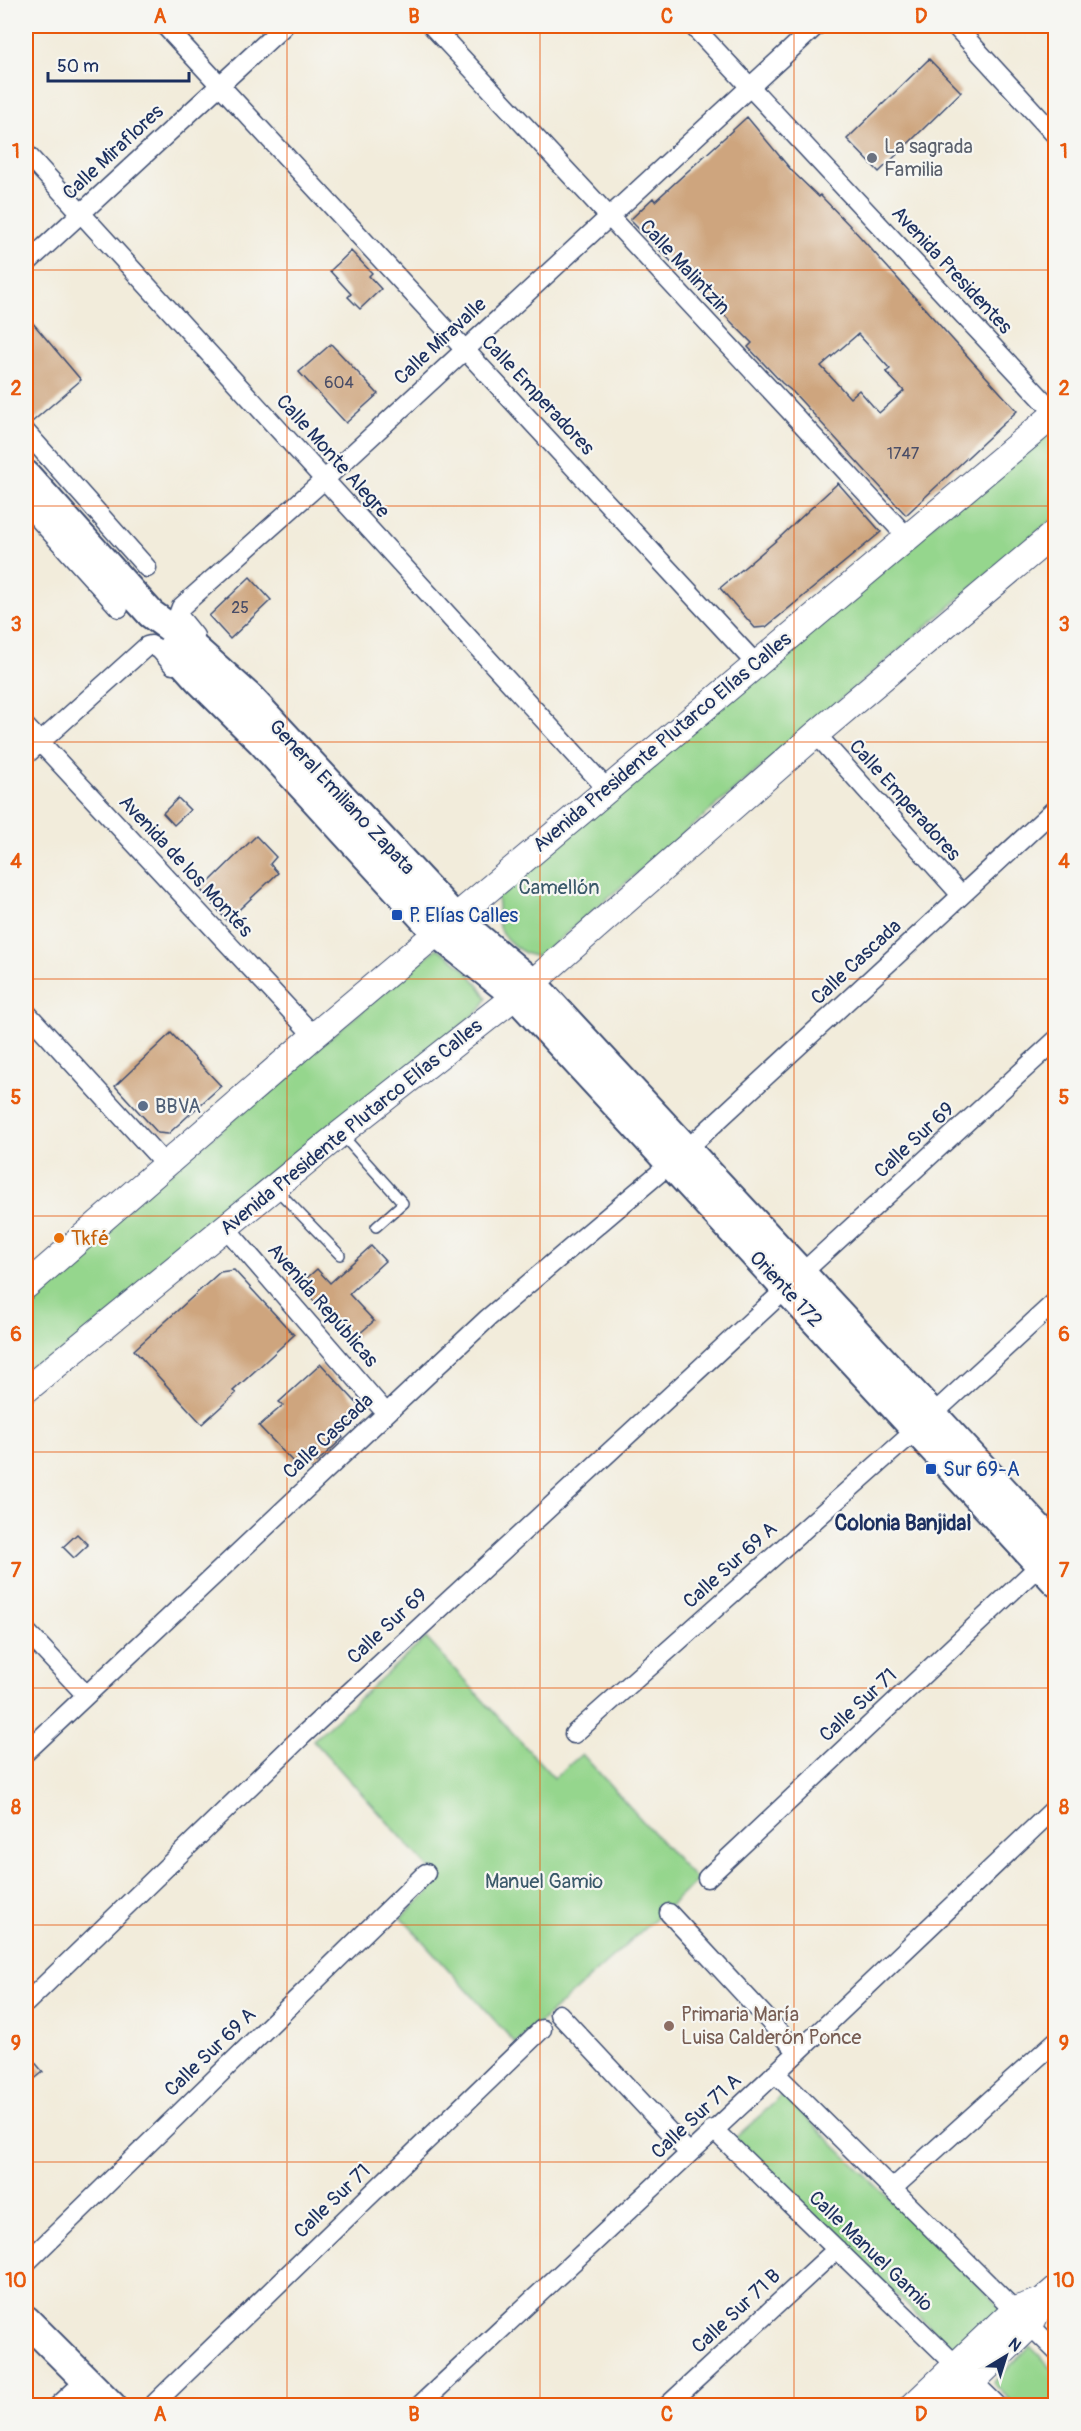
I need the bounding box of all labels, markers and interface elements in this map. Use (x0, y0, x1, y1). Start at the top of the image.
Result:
text: A (154, 4, 167, 29)
text: B (408, 4, 420, 29)
text: C (661, 4, 673, 29)
text: D (915, 4, 928, 29)
scale bar (48, 45, 189, 83)
text: 50 m (57, 55, 99, 78)
street label: Calle Miraflores (57, 99, 169, 205)
place label: La sagrada Familia (884, 134, 973, 182)
text: 1 (12, 139, 20, 164)
text: 1 (1060, 139, 1068, 164)
marker: La sagrada Familia (865, 151, 879, 165)
street label: Avenida Presidentes (886, 201, 1018, 339)
street label: Calle Malintzin (634, 214, 736, 320)
street label: Calle Miravalle (389, 292, 492, 390)
street label: Calle Emperadores (476, 330, 600, 460)
house number: 604 (324, 373, 354, 393)
text: 2 (10, 376, 22, 401)
text: 2 (1058, 376, 1070, 401)
street label: Calle Monte Alegre (271, 389, 395, 523)
house number: 1747 (887, 444, 920, 464)
house number: 25 (231, 598, 249, 618)
text: 3 (10, 612, 22, 637)
text: 3 (1058, 612, 1070, 637)
street label: Avenida Presidente Plutarco Elías Calles (528, 626, 796, 858)
street label: General Emiliano Zapata (263, 714, 421, 880)
street label: Calle Emperadores (844, 734, 966, 866)
street label: Avenida de los Montés (114, 790, 258, 942)
text: 4 (10, 849, 22, 874)
text: 4 (1058, 849, 1070, 874)
park label: Camellón (518, 875, 600, 900)
place label: P. Elías Calles (409, 903, 518, 928)
marker: P. Elías Calles (390, 908, 404, 922)
street label: Calle Cascada (806, 914, 906, 1010)
street label: Avenida Presidente Plutarco Elías Calles (215, 1013, 487, 1241)
text: 5 (11, 1085, 22, 1110)
text: 5 (1059, 1085, 1070, 1110)
place label: BBVA (155, 1094, 201, 1119)
street label: Calle Sur 69 (869, 1097, 959, 1183)
marker: BBVA (136, 1099, 150, 1113)
place label: Tkfé (71, 1226, 109, 1251)
marker: Tkfé (52, 1231, 66, 1245)
street label: Avenida Repúblicas (262, 1238, 384, 1372)
street label: Oriente 172 (744, 1245, 828, 1333)
text: 6 (10, 1322, 22, 1347)
text: 6 (1058, 1322, 1070, 1347)
street label: Calle Cascada (278, 1388, 378, 1484)
place label: Sur 69-A (943, 1457, 1020, 1482)
marker: Sur 69-A (924, 1462, 938, 1476)
district label: Colonia Banjidal (835, 1510, 971, 1537)
street label: Calle Sur 69 A (678, 1516, 782, 1614)
text: 7 (11, 1558, 22, 1583)
text: 7 (1059, 1558, 1070, 1583)
street label: Calle Sur 69 (342, 1583, 432, 1669)
street label: Calle Sur 71 (814, 1663, 902, 1747)
text: 8 (11, 1795, 21, 1820)
text: 8 (1059, 1795, 1069, 1820)
park label: Manuel Gamio (485, 1869, 603, 1894)
street label: Calle Sur 69 A (159, 2002, 261, 2102)
place label: Primaria María Luisa Calderón Ponce (681, 2002, 862, 2050)
marker: Primaria María Luisa Calderón Ponce (662, 2019, 676, 2033)
text: 9 (11, 2031, 21, 2056)
text: 9 (1059, 2031, 1069, 2056)
street label: Calle Sur 71 A (646, 2068, 746, 2164)
street label: Calle Sur 71 (288, 2158, 376, 2244)
street label: Calle Manuel Gamio (804, 2185, 939, 2317)
street label: Calle Sur 71 B (686, 2263, 786, 2359)
text: 10 (5, 2268, 27, 2293)
text: 10 (1053, 2268, 1075, 2293)
north arrow (976, 2326, 1036, 2386)
text: N (1004, 2334, 1025, 2356)
text: A (154, 2402, 167, 2427)
text: B (408, 2402, 420, 2427)
text: C (661, 2402, 673, 2427)
text: D (915, 2402, 928, 2427)

